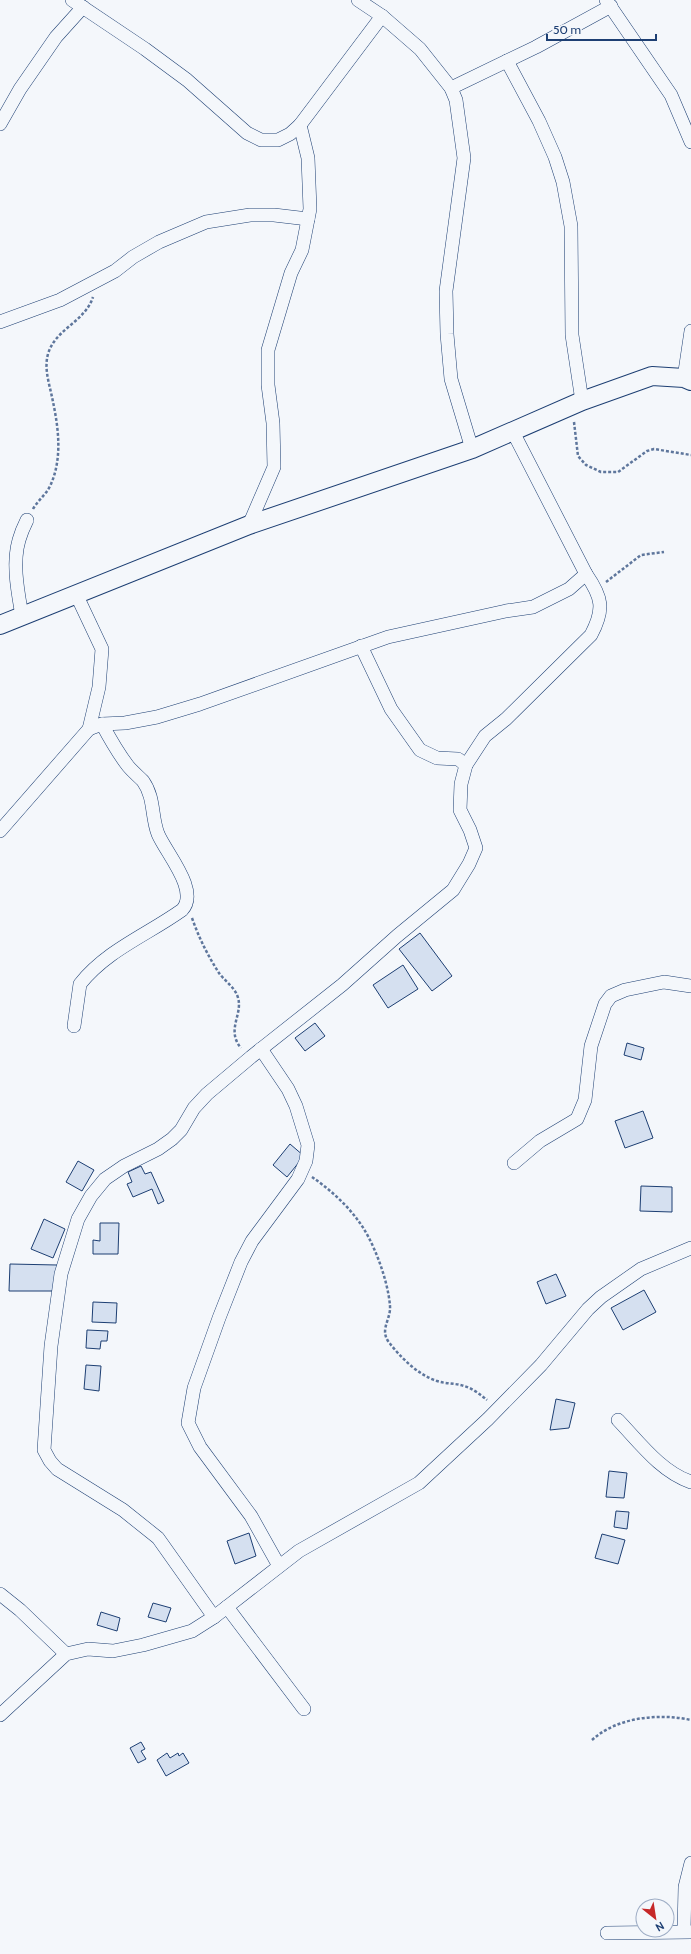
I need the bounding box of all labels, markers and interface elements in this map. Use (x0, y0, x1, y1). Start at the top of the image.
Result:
scale bar (547, 16, 656, 42)
text: 50 m (553, 22, 581, 37)
north arrow (635, 1898, 675, 1938)
text: N (653, 1919, 667, 1935)

